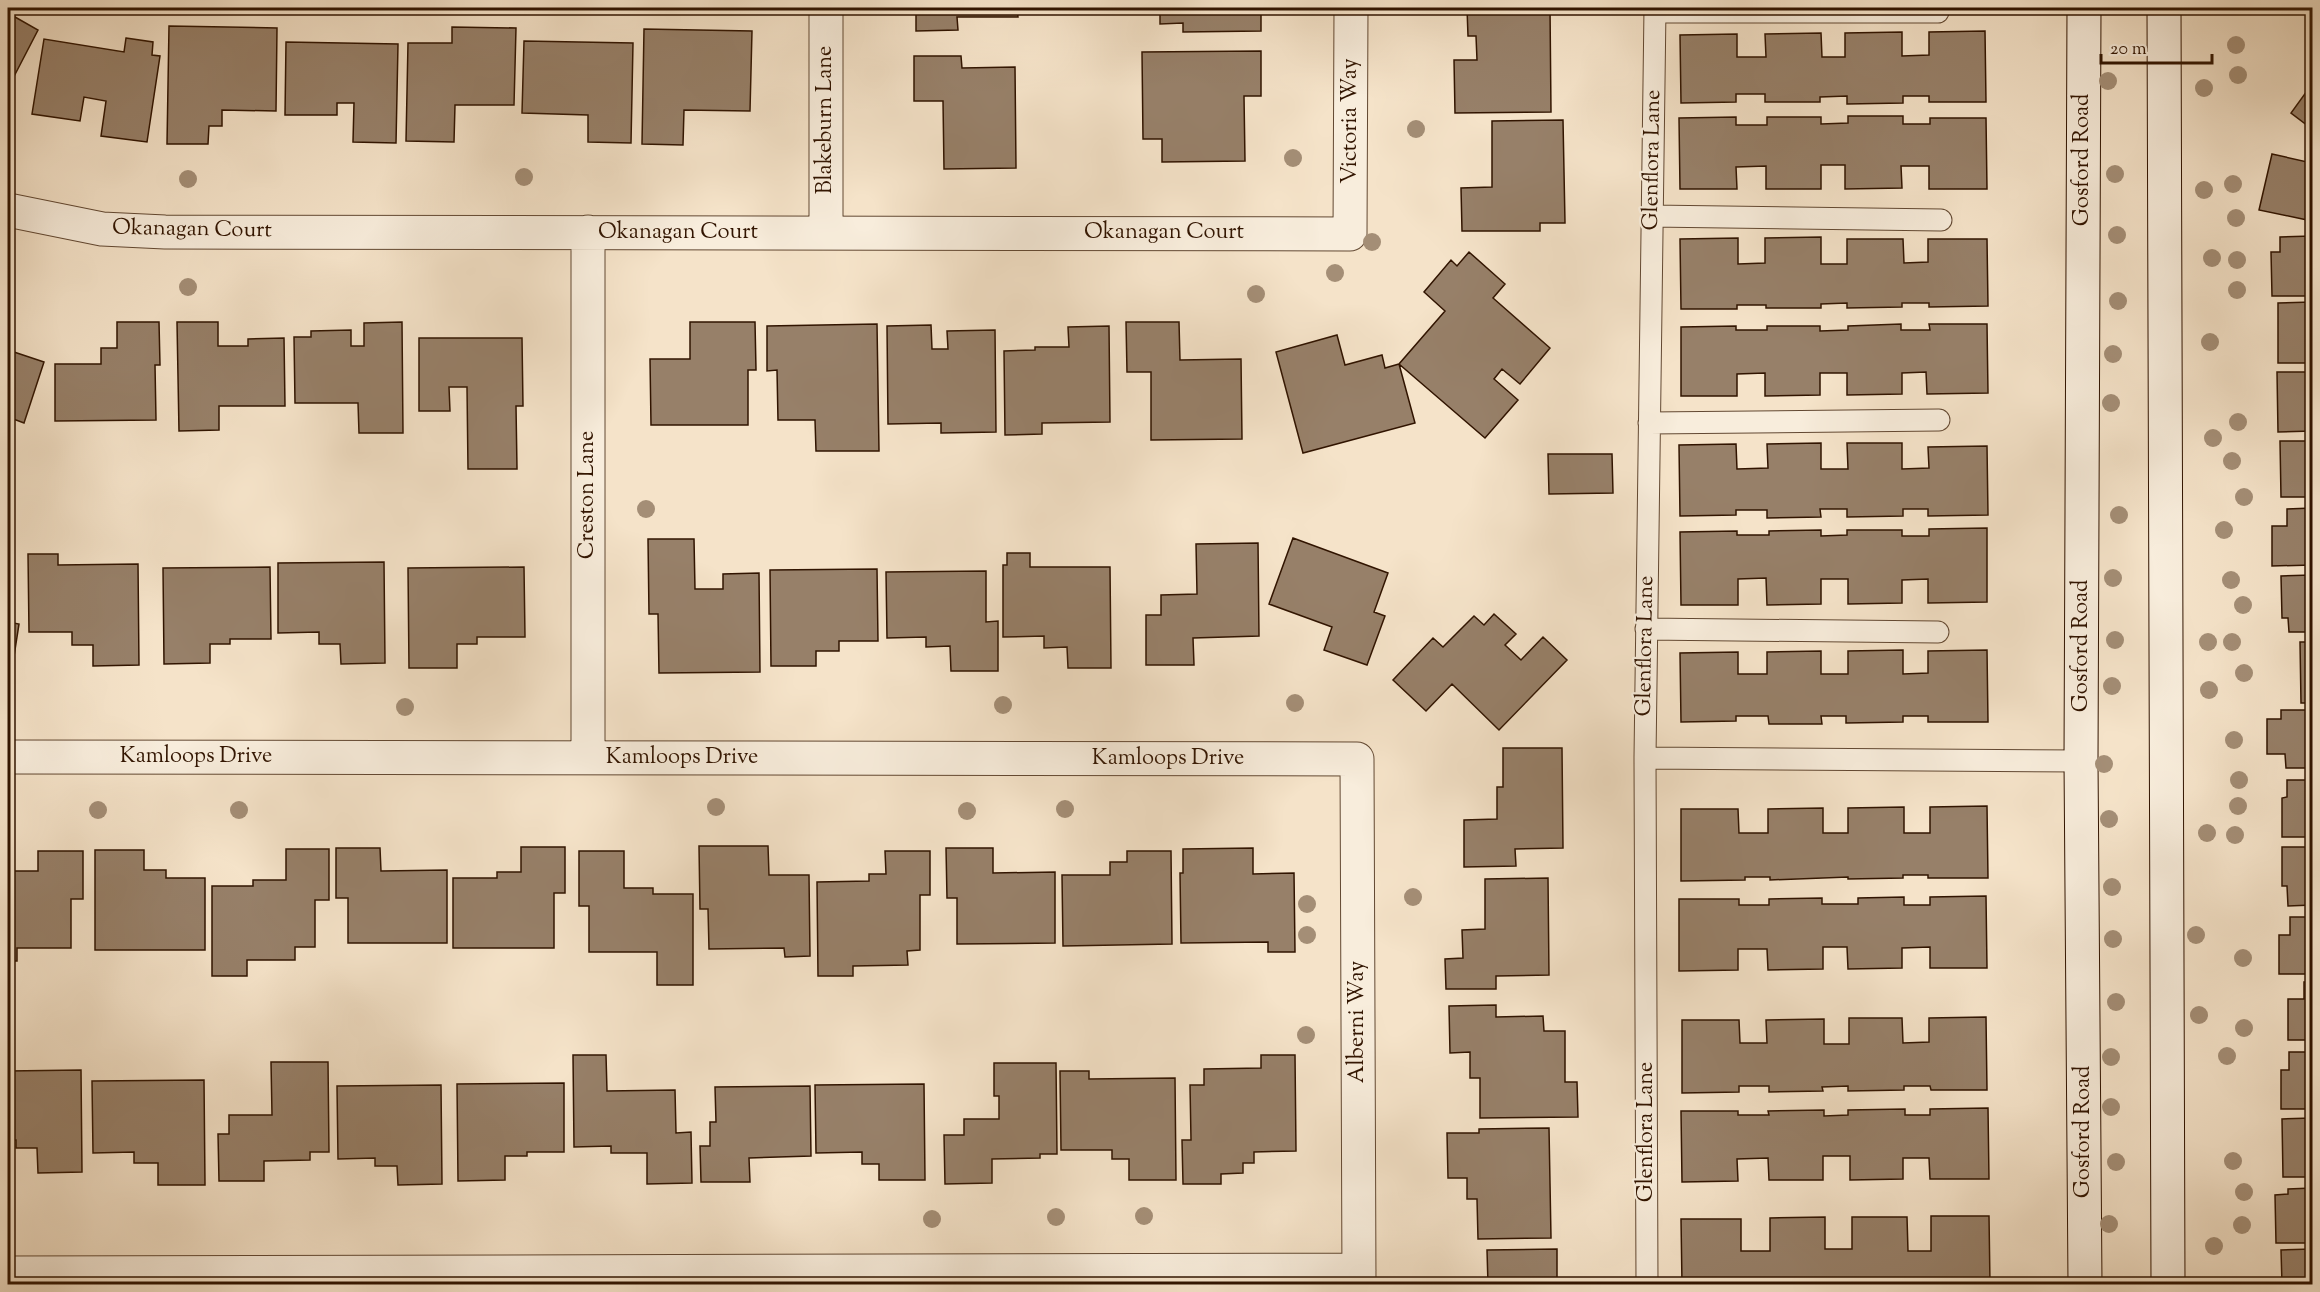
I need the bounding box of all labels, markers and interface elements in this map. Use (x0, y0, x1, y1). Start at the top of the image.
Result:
scale bar (2101, 27, 2212, 65)
text: 20 m (2110, 37, 2147, 63)
street label: Blakeburn Lane (810, 46, 842, 194)
street label: Victoria Way (1335, 58, 1367, 184)
street label: Glenflora Lane (1636, 89, 1670, 231)
street label: Gosford Road (2067, 94, 2099, 226)
street label: Okanagan Court (112, 213, 273, 247)
street label: Okanagan Court (598, 217, 758, 249)
street label: Okanagan Court (1084, 217, 1244, 249)
street label: Creston Lane (572, 431, 604, 559)
street label: Glenflora Lane (1629, 575, 1663, 717)
street label: Gosford Road (2066, 580, 2098, 712)
street label: Kamloops Drive (120, 741, 272, 773)
street label: Kamloops Drive (606, 742, 758, 774)
street label: Kamloops Drive (1092, 743, 1244, 775)
street label: Alberni Way (1342, 961, 1374, 1083)
street label: Glenflora Lane (1631, 1062, 1663, 1202)
street label: Gosford Road (2068, 1066, 2100, 1198)

